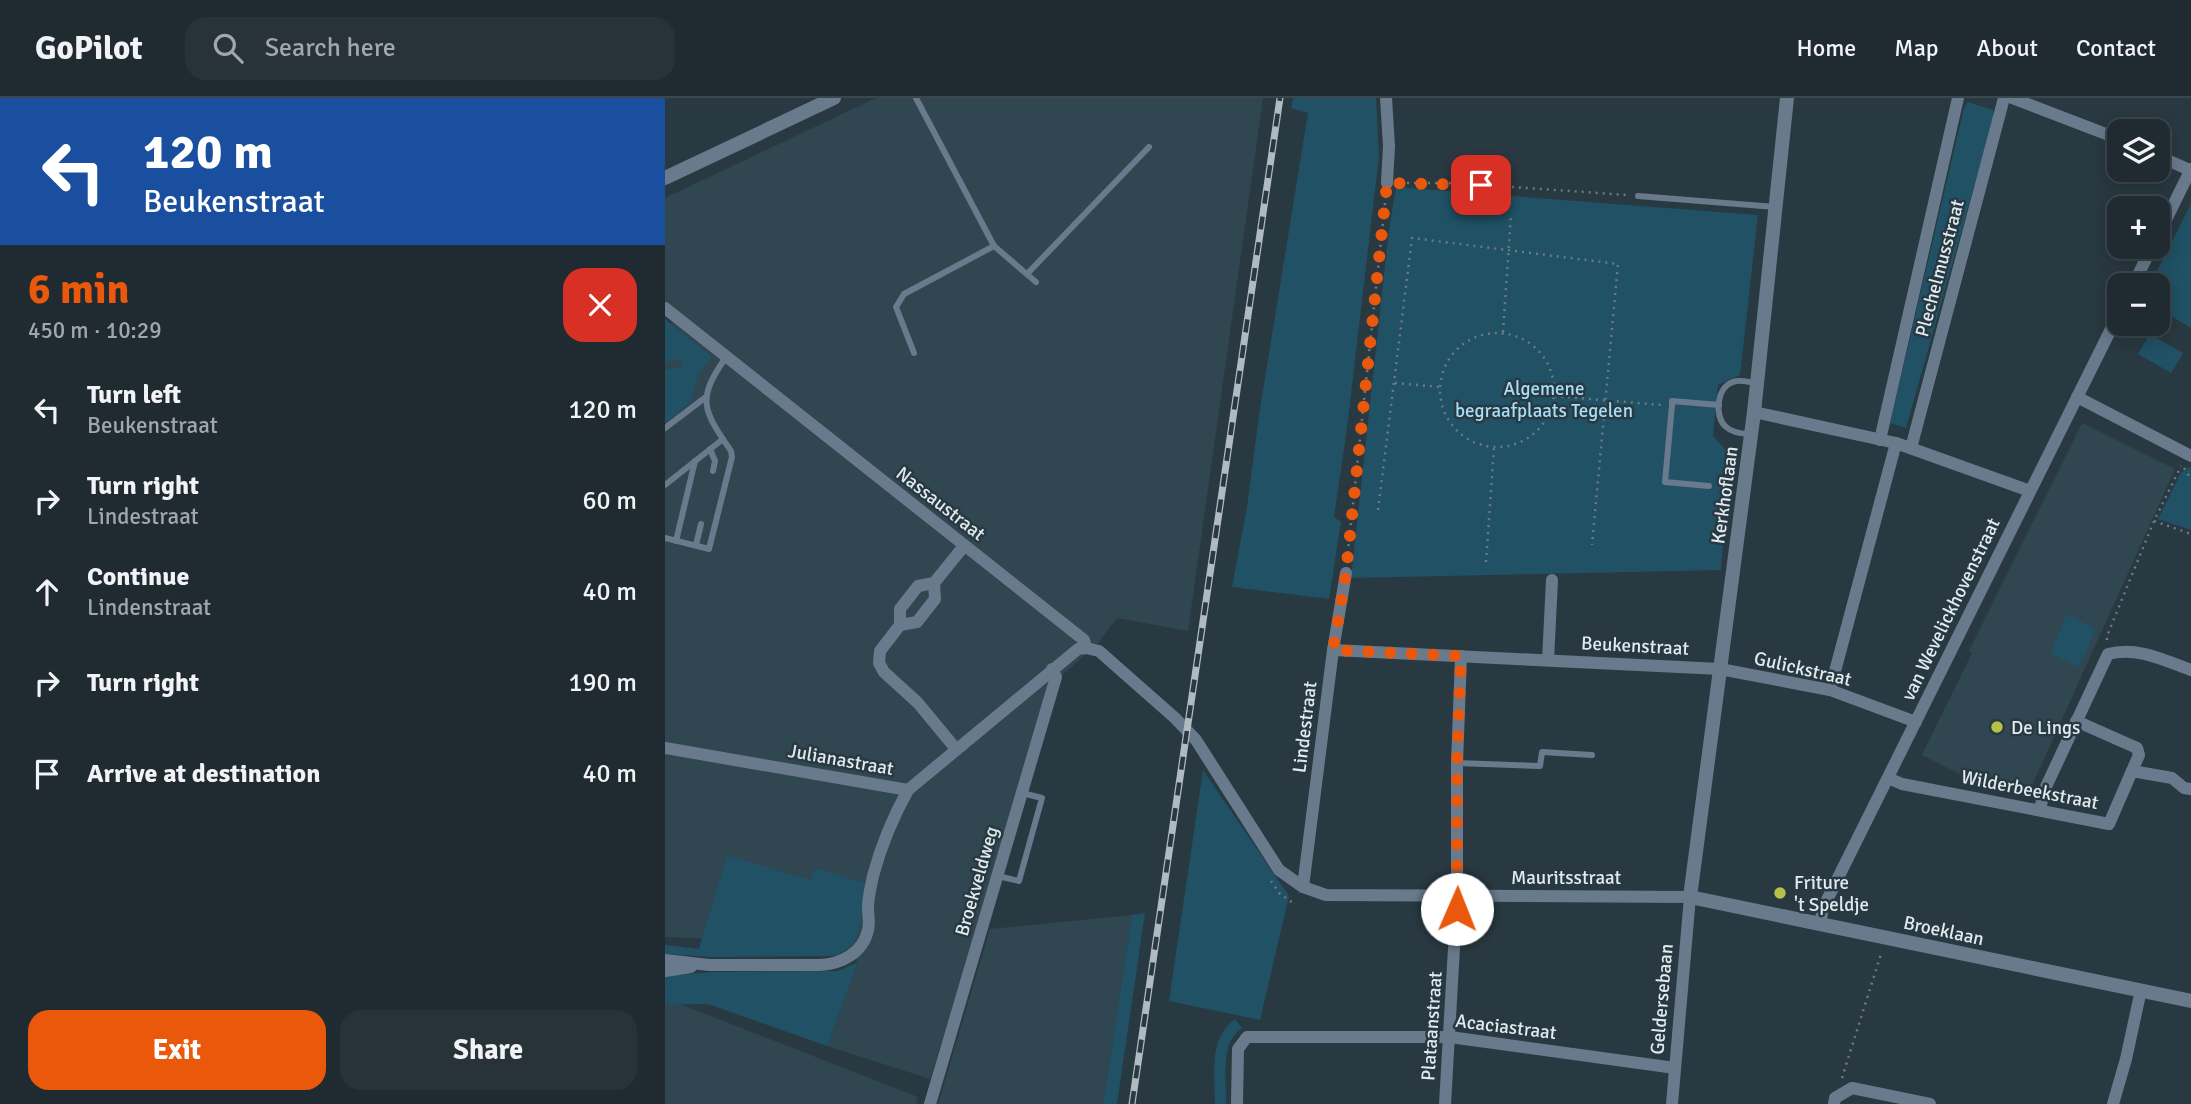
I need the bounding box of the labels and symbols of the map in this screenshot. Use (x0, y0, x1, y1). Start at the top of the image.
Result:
pin (1451, 155, 1511, 215)
street label: Plechelmusstraat (1910, 197, 1970, 340)
park label: Algemene begraafplaats Tegelen (1455, 377, 1633, 423)
street label: Kerkhoflaan (1706, 445, 1744, 546)
street label: Nassaustraat (891, 461, 990, 546)
street label: van Wevelickhovenstraat (1896, 514, 2006, 705)
street label: Beukenstraat (1580, 631, 1690, 661)
street label: Gulickstraat (1752, 646, 1854, 692)
street label: Lindestraat (1287, 680, 1323, 774)
place label: De Lings (2011, 716, 2080, 740)
marker: De Lings (1989, 719, 2005, 735)
street label: Julianastraat (786, 739, 896, 781)
street label: Wilderbeekstraat (1959, 765, 2101, 815)
street label: Broekveldweg (950, 824, 1004, 939)
street label: Mauritsstraat (1511, 866, 1621, 890)
place label: Friture 't Speldje (1794, 871, 1869, 917)
position arrow (1420, 872, 1494, 946)
marker: Friture 't Speldje (1772, 885, 1788, 901)
street label: Broeklaan (1901, 911, 1986, 951)
street label: Geldersebaan (1645, 943, 1679, 1056)
street label: Plataanstraat (1416, 970, 1448, 1082)
street label: Acaciastraat (1454, 1009, 1558, 1045)

